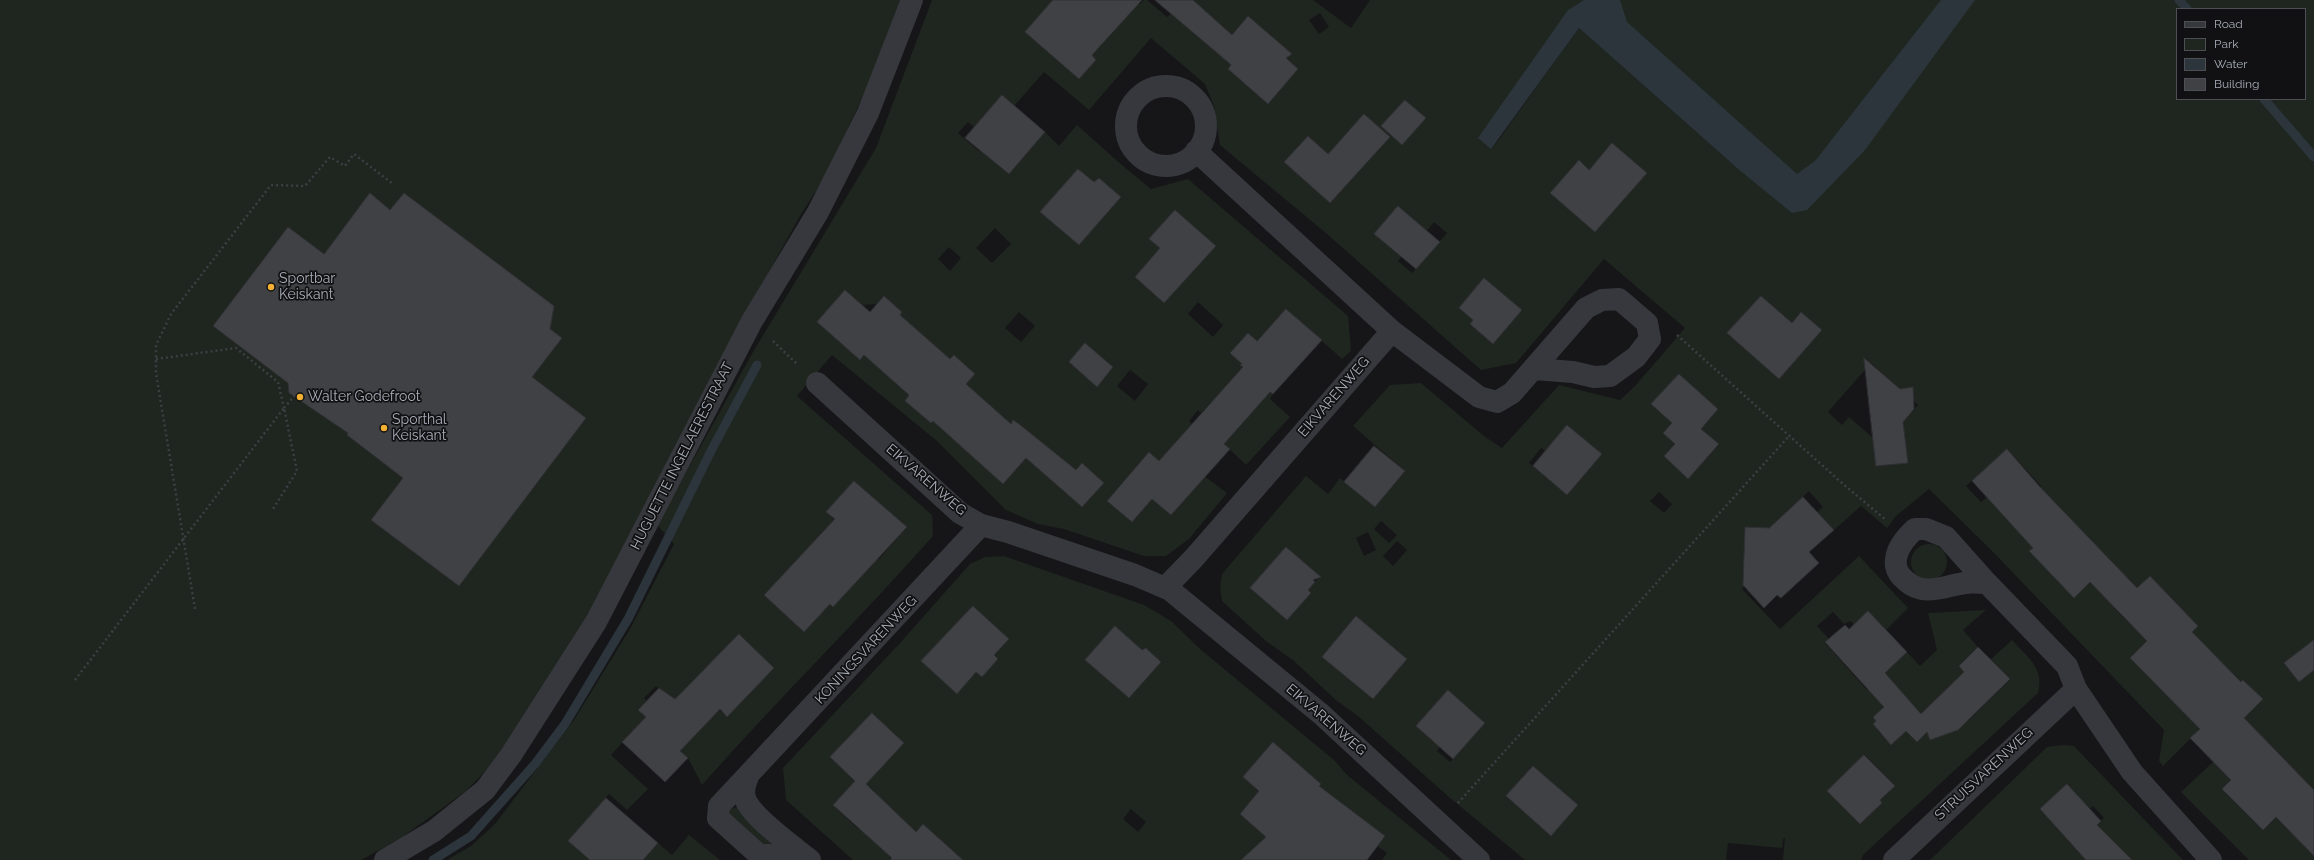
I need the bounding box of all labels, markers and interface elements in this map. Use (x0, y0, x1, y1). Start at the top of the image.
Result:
legend (2176, 8, 2306, 100)
text: Road (2214, 17, 2243, 31)
text: Park (2214, 37, 2239, 51)
text: Water (2214, 57, 2248, 71)
text: Building (2214, 77, 2260, 91)
place label: Sportbar Keiskant (279, 271, 335, 304)
marker: Sportbar Keiskant (266, 282, 276, 292)
street label: EIKVARENWEG (1295, 354, 1373, 440)
street label: HUGUETTE INGELAERESTRAAT (627, 359, 737, 553)
place label: Walter Godefroot (308, 389, 420, 405)
marker: Walter Godefroot (295, 392, 305, 402)
place label: Sporthal Keiskant (392, 412, 447, 444)
marker: Sporthal Keiskant (379, 423, 389, 433)
street label: EIKVARENWEG (883, 441, 969, 519)
street label: KONINGSVARENWEG (811, 592, 921, 708)
street label: EIKVARENWEG (1283, 681, 1369, 759)
street label: STRUISVARENWEG (1931, 724, 2037, 824)

